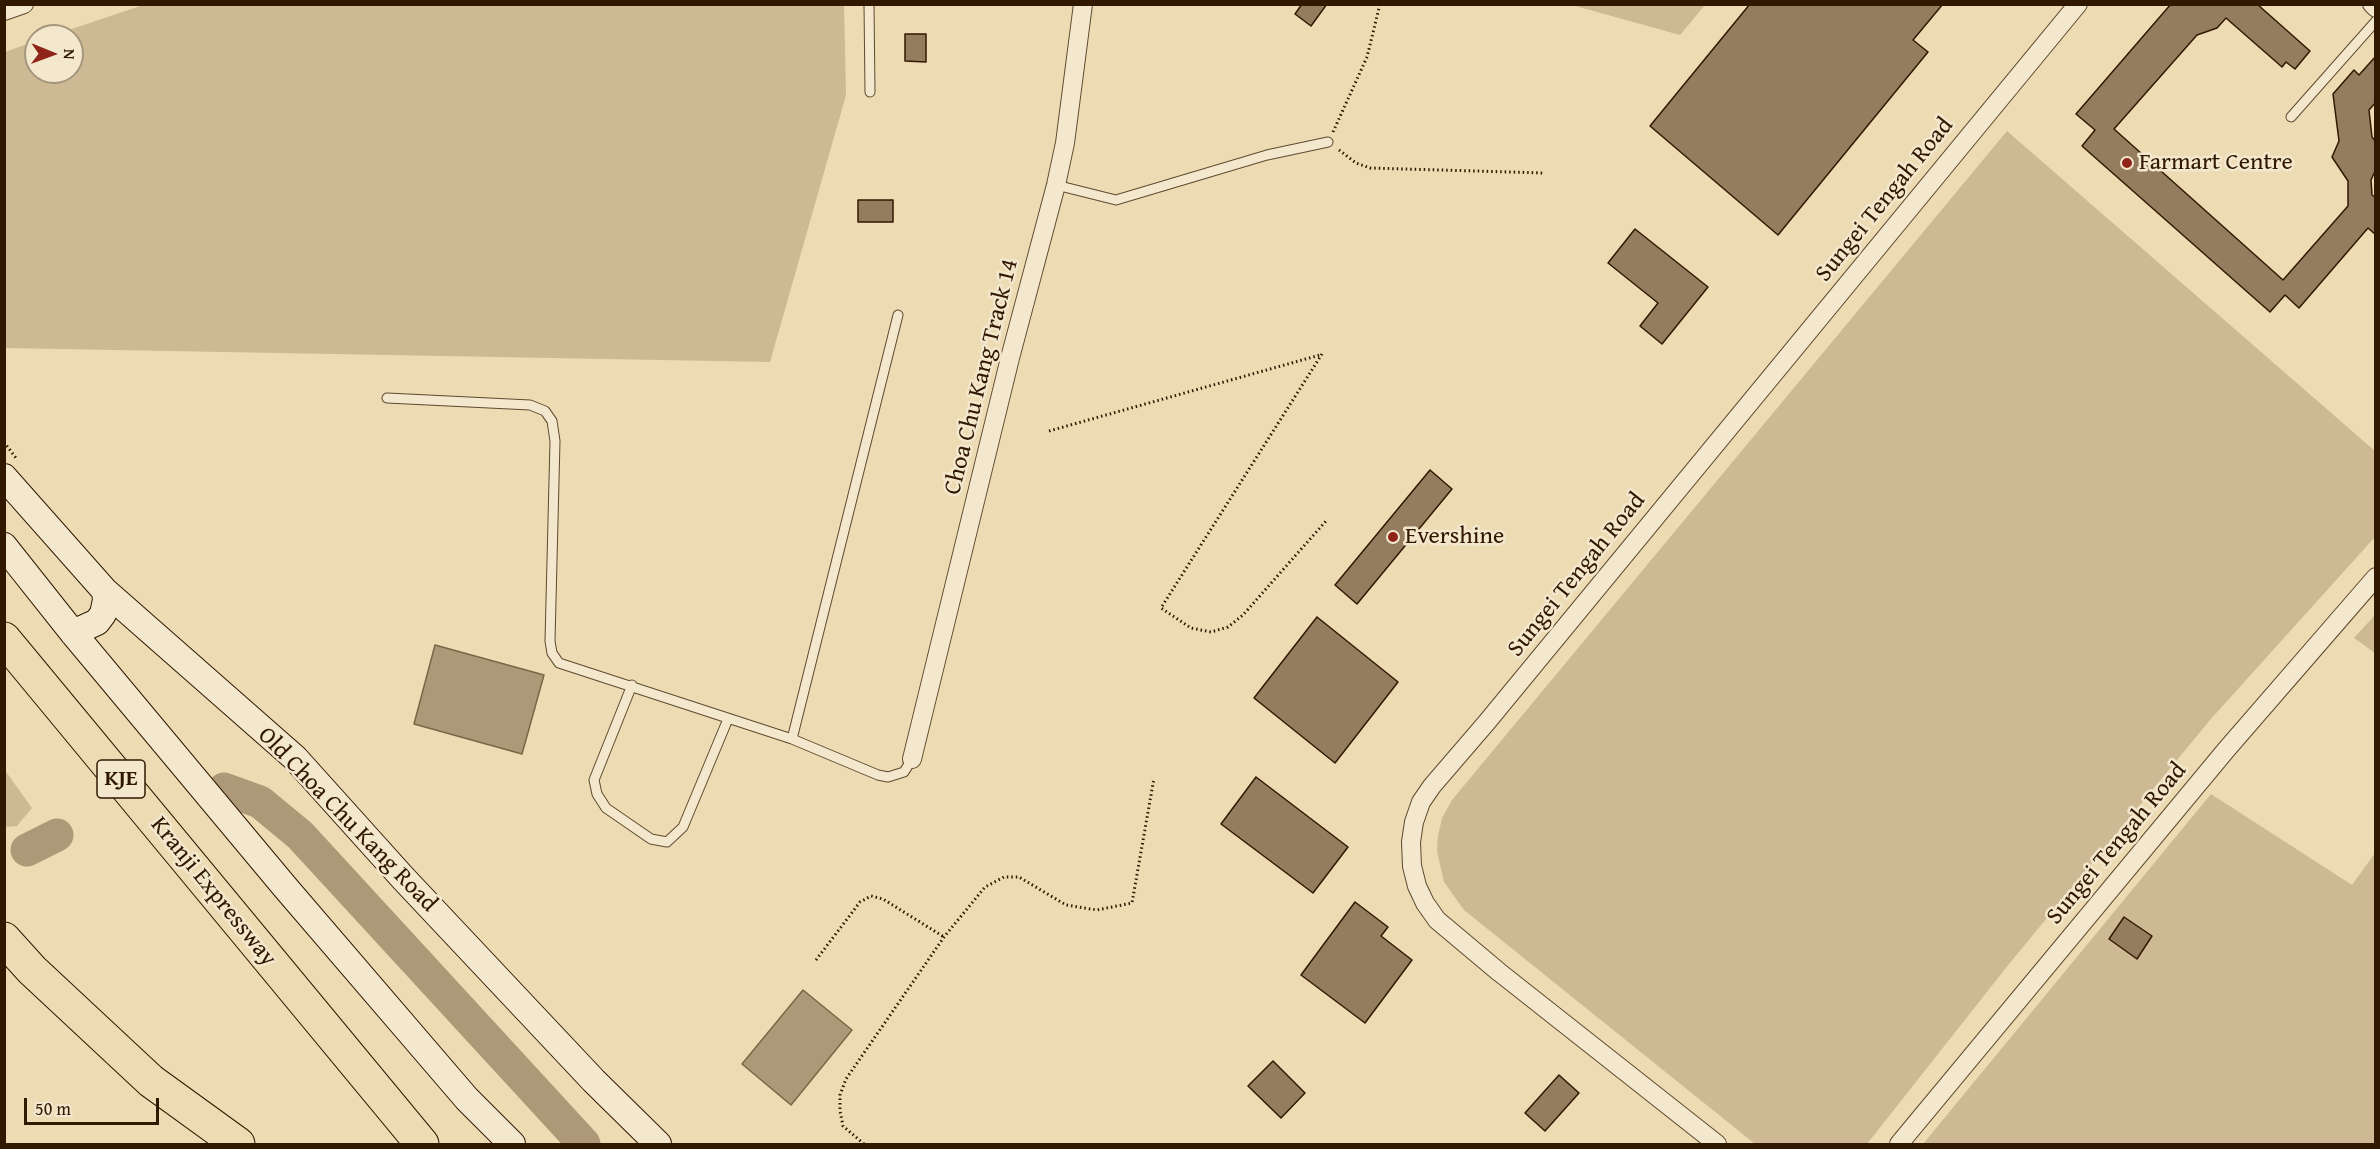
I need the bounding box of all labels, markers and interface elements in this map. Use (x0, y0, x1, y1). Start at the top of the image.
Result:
north arrow (24, 24, 84, 84)
text: N (58, 49, 82, 60)
street label: Sungei Tengah Road (1810, 112, 1960, 288)
place label: Farmart Centre (2139, 149, 2293, 177)
marker: Farmart Centre (2120, 156, 2134, 170)
street label: Choa Chu Kang Track 14 (939, 256, 1025, 498)
street label: Sungei Tengah Road (1502, 487, 1652, 663)
place label: Evershine (1405, 523, 1504, 551)
marker: Evershine (1386, 530, 1400, 544)
street label: Old Choa Chu Kang Road (251, 721, 443, 919)
street label: Sungei Tengah Road (2041, 757, 2193, 931)
road number: KJE (97, 760, 145, 798)
street label: Kranji Expressway (144, 811, 282, 973)
scale bar (27, 1086, 162, 1124)
text: 50 m (35, 1095, 71, 1122)

